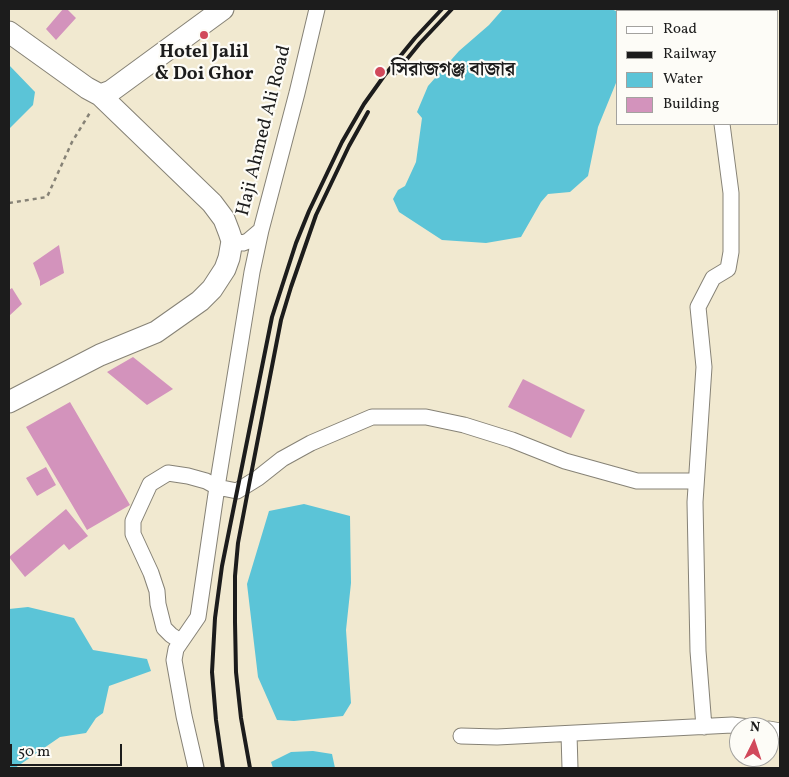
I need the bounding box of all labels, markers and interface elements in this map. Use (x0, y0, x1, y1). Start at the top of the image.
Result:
legend (616, 10, 779, 125)
text: Road (663, 19, 697, 40)
marker: Hotel Jalil & Doi Ghor (198, 29, 210, 41)
place label: Hotel Jalil & Doi Ghor (154, 43, 254, 87)
street label: Haji Ahmed Ali Road (233, 43, 297, 219)
text: Railway (663, 44, 716, 65)
place label: সিরাজগঞ্জ বাজার (391, 61, 515, 83)
marker: সিরাজগঞ্জ বাজার (373, 65, 387, 79)
text: Water (663, 69, 703, 90)
text: Building (663, 94, 719, 115)
north arrow (729, 717, 779, 767)
text: N (749, 718, 761, 737)
scale bar (12, 734, 125, 766)
text: 50 m (18, 742, 50, 763)

